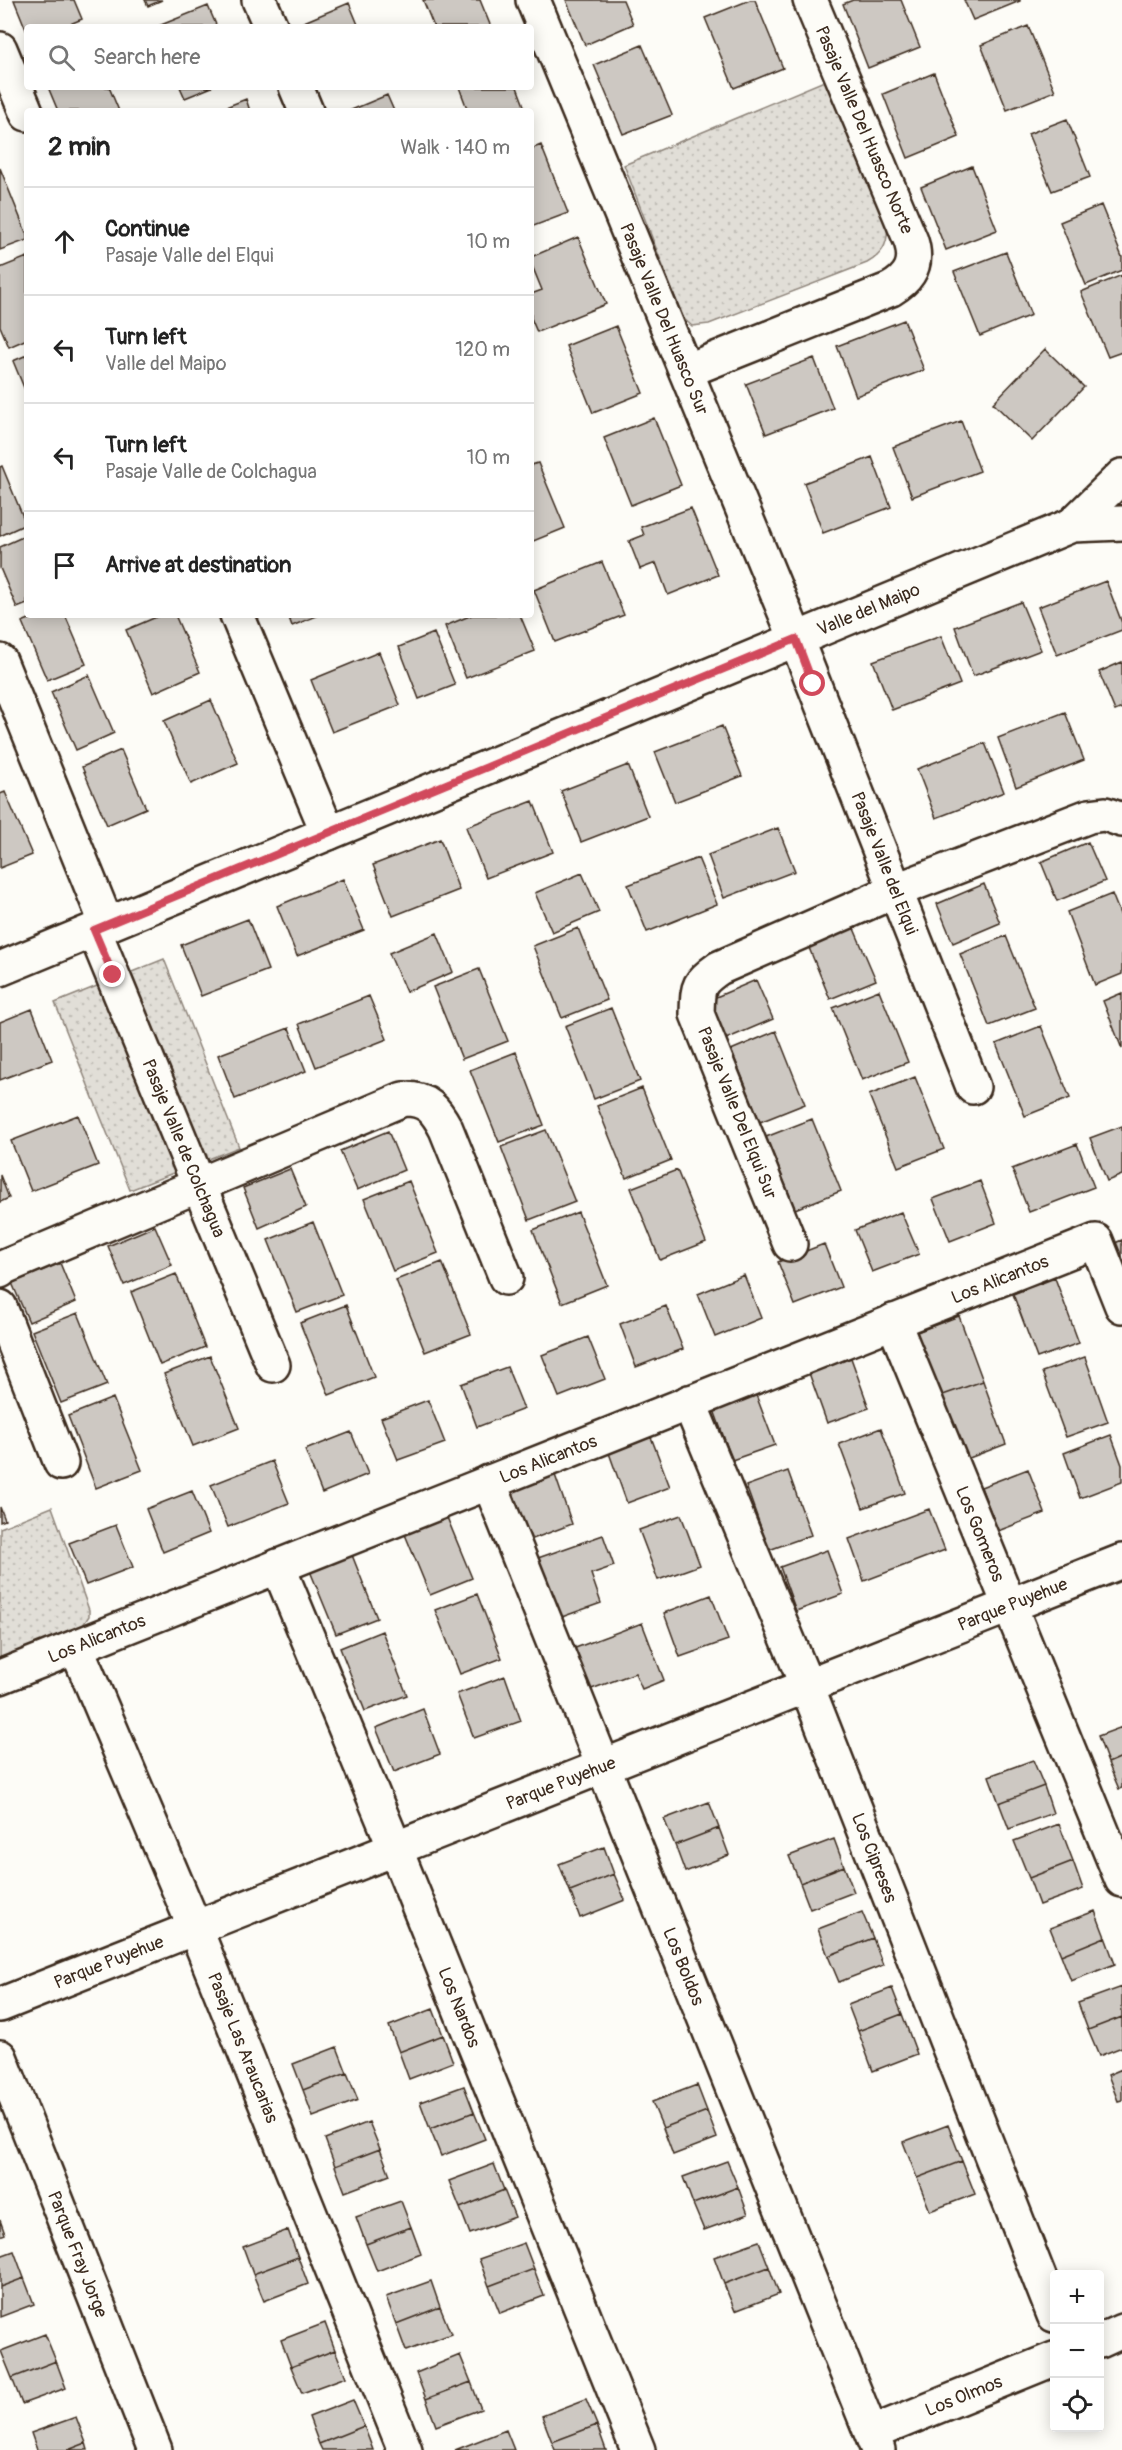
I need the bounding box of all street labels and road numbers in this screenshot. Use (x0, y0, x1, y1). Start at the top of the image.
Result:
street label: Pasaje Valle Del Huasco Norte (810, 23, 918, 238)
street label: Pasaje Valle Del Huasco Sur (615, 220, 714, 419)
street label: Valle del Maipo (814, 578, 924, 641)
street label: Pasaje Valle del Elqui (846, 788, 923, 938)
street label: Pasaje Valle Del Elqui Sur (692, 1023, 782, 1203)
street label: Pasaje Valle de Colchagua (137, 1056, 231, 1241)
street label: Los Alicantos (948, 1250, 1052, 1309)
street label: Los Alicantos (496, 1429, 600, 1489)
street label: Los Gomeros (950, 1483, 1010, 1585)
street label: Parque Puyehue (954, 1572, 1071, 1636)
street label: Los Alicantos (45, 1609, 149, 1668)
street label: Parque Puyehue (502, 1751, 619, 1815)
street label: Los Cipreses (846, 1809, 902, 1906)
street label: Los Boldos (658, 1924, 710, 2009)
street label: Parque Puyehue (51, 1930, 167, 1994)
street label: Los Nardos (433, 1964, 486, 2051)
street label: Pasaje Las Araucarias (203, 1969, 284, 2126)
street label: Parque Fray Jorge (42, 2188, 113, 2321)
street label: Los Olmos (922, 2370, 1006, 2422)

